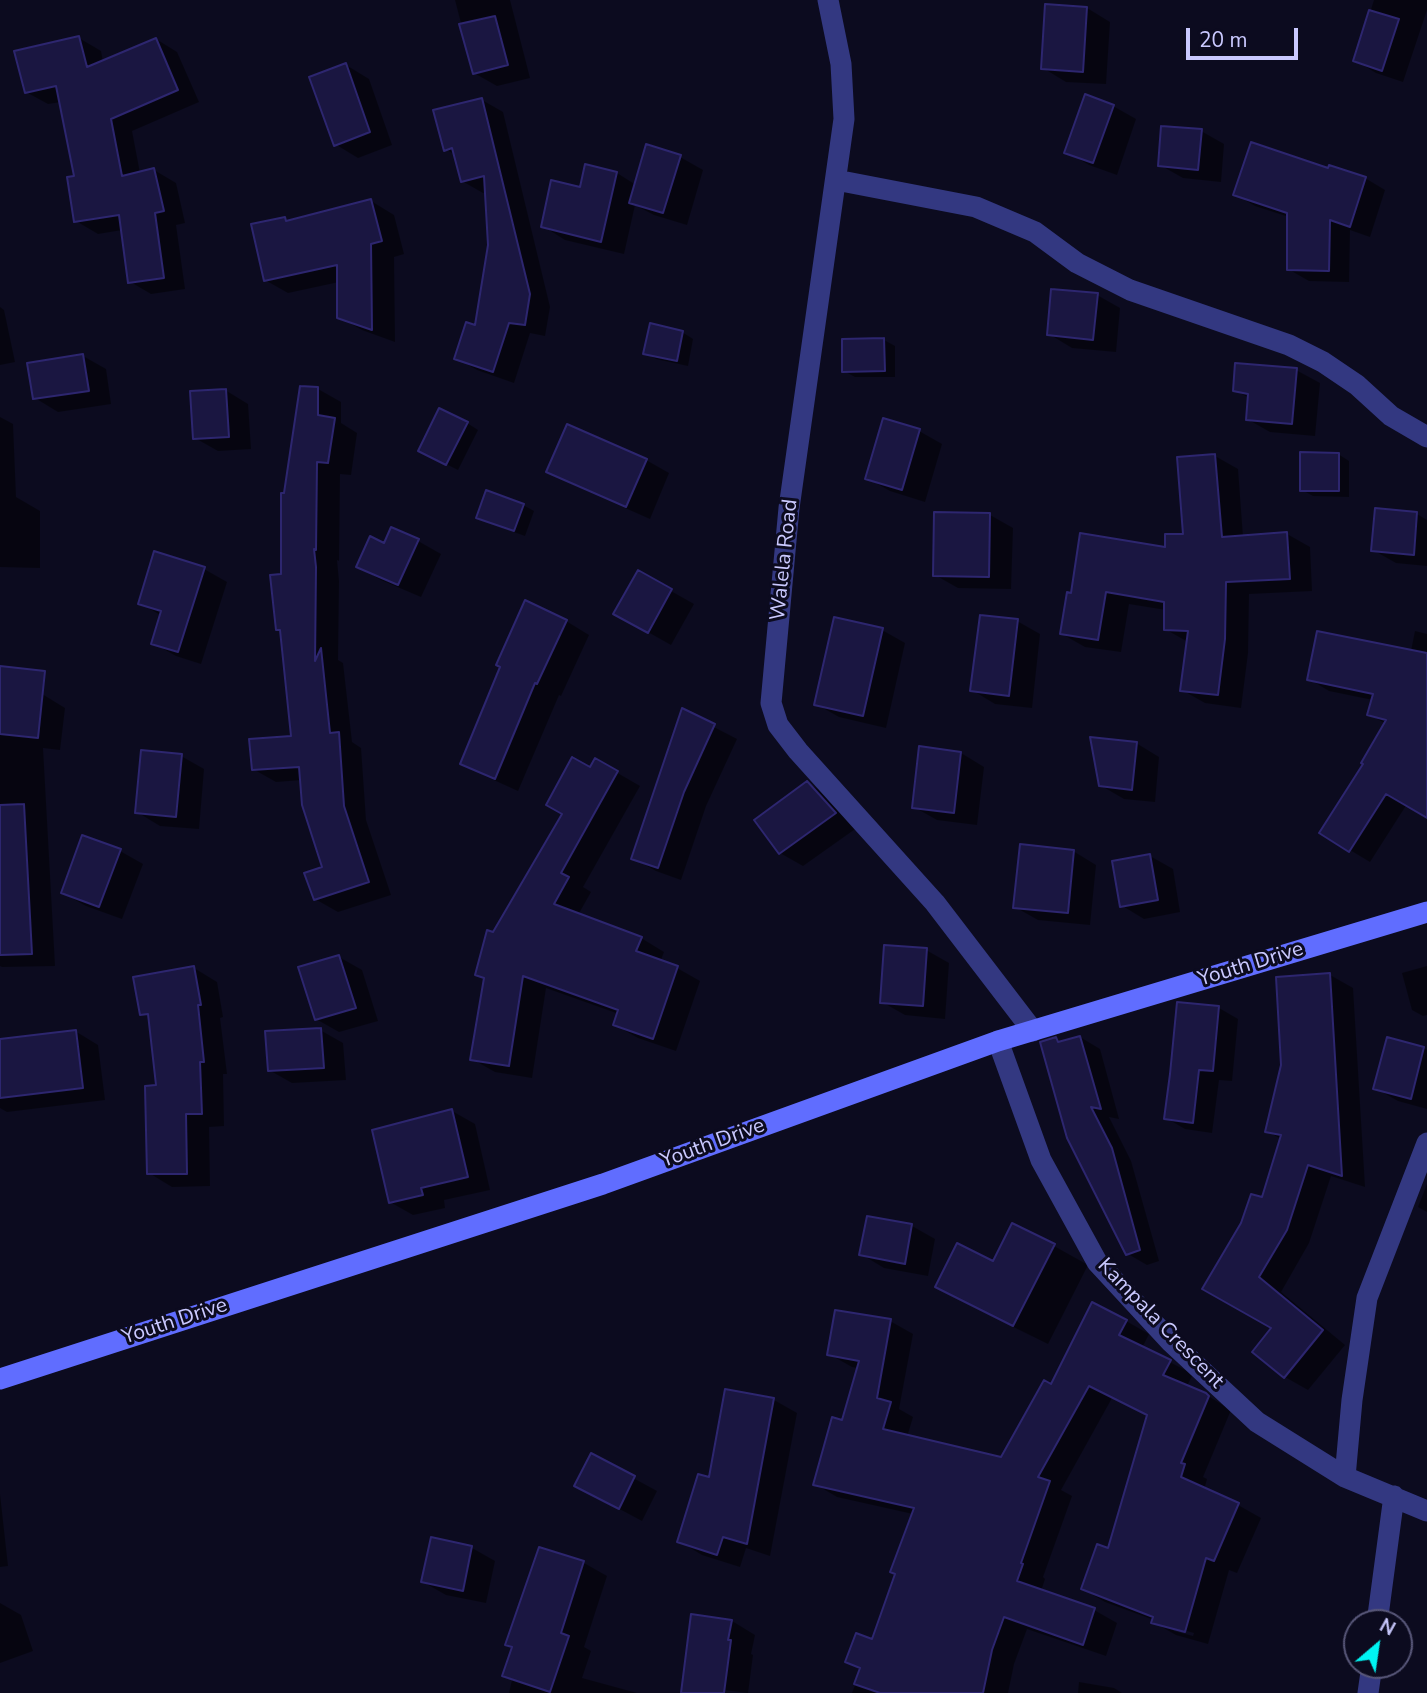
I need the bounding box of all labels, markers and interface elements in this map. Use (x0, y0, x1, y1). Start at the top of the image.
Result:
scale bar (1189, 14, 1301, 58)
text: 20 m (1199, 26, 1248, 54)
street label: Walela Road (766, 498, 804, 622)
street label: Youth Drive (1195, 937, 1307, 993)
street label: Youth Drive (658, 1114, 768, 1174)
street label: Kampala Crescent (1092, 1254, 1228, 1394)
street label: Youth Drive (119, 1293, 231, 1351)
north arrow (1343, 1609, 1413, 1679)
text: N (1375, 1613, 1400, 1642)

